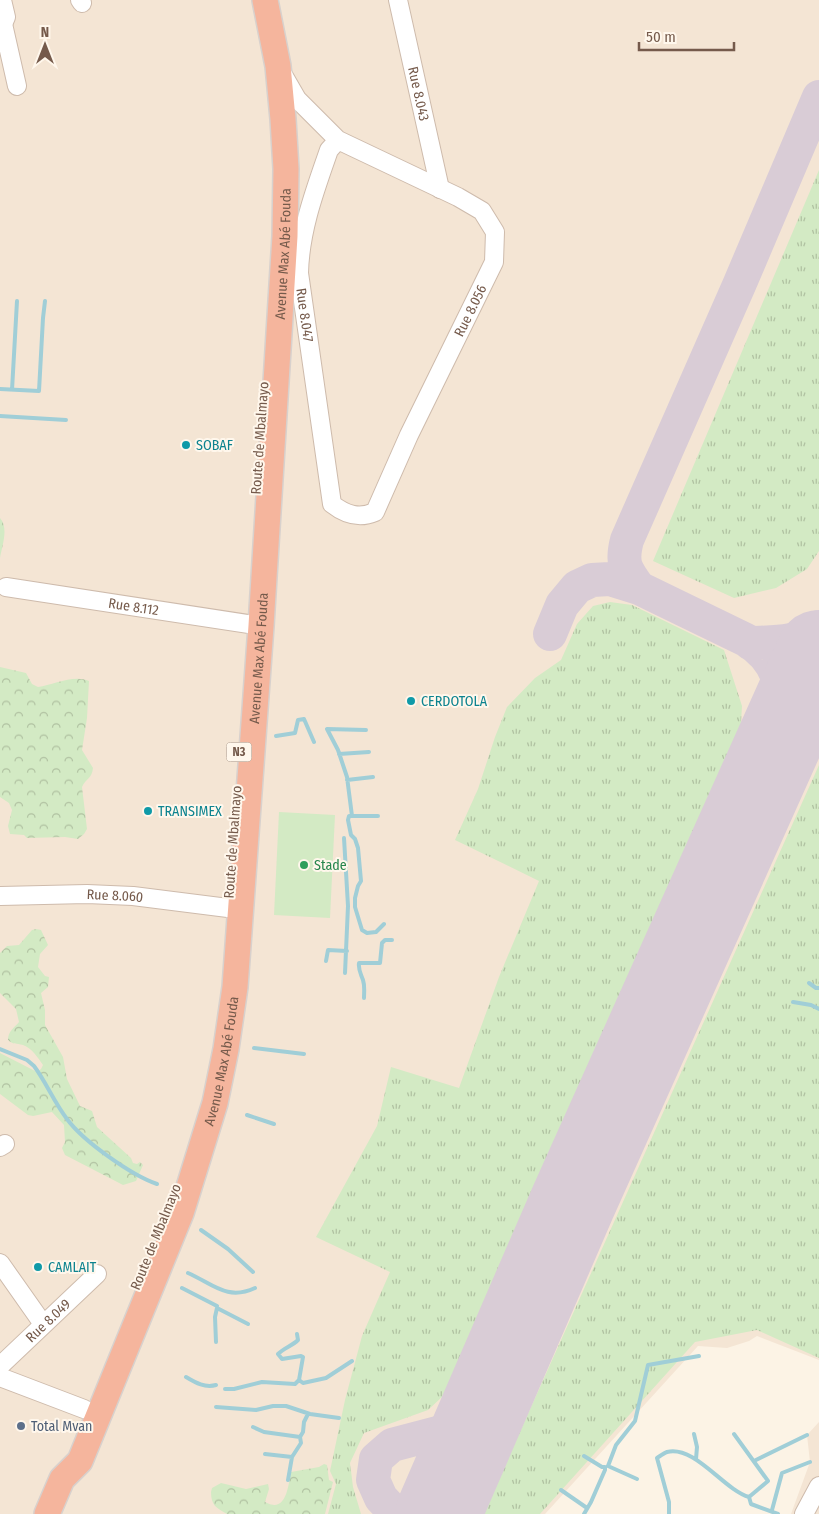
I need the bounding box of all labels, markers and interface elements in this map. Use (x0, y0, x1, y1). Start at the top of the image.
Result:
north arrow (20, 20, 70, 70)
scale bar (639, 20, 734, 52)
text: N (41, 24, 49, 41)
text: 50 m (646, 28, 676, 46)
street label: Rue 8.043 (405, 65, 433, 123)
street label: Avenue Max Abé Fouda (271, 188, 294, 320)
street label: Rue 8.056 (450, 282, 490, 339)
street label: Rue 8.047 (293, 287, 317, 343)
street label: Route de Mbalmayo (248, 381, 272, 495)
place label: SOBAF (196, 437, 233, 454)
marker: SOBAF (180, 439, 192, 451)
street label: Avenue Max Abé Fouda (245, 592, 272, 724)
street label: Rue 8.112 (107, 594, 160, 619)
place label: CERDOTOLA (421, 693, 488, 710)
marker: CERDOTOLA (405, 695, 417, 707)
road number: N3 (226, 742, 252, 762)
street label: Route de Mbalmayo (221, 785, 245, 899)
place label: TRANSIMEX (158, 803, 222, 820)
marker: TRANSIMEX (142, 805, 154, 817)
place label: Stade (314, 857, 347, 874)
marker: Stade (298, 859, 310, 871)
street label: Rue 8.060 (86, 885, 144, 906)
street label: Avenue Max Abé Fouda (200, 995, 242, 1128)
street label: Route de Mbalmayo (127, 1181, 185, 1293)
place label: CAMLAIT (48, 1259, 97, 1276)
marker: CAMLAIT (32, 1261, 44, 1273)
street label: Rue 8.049 (22, 1295, 74, 1346)
place label: Total Mvan (31, 1418, 93, 1435)
marker: Total Mvan (15, 1420, 27, 1432)

